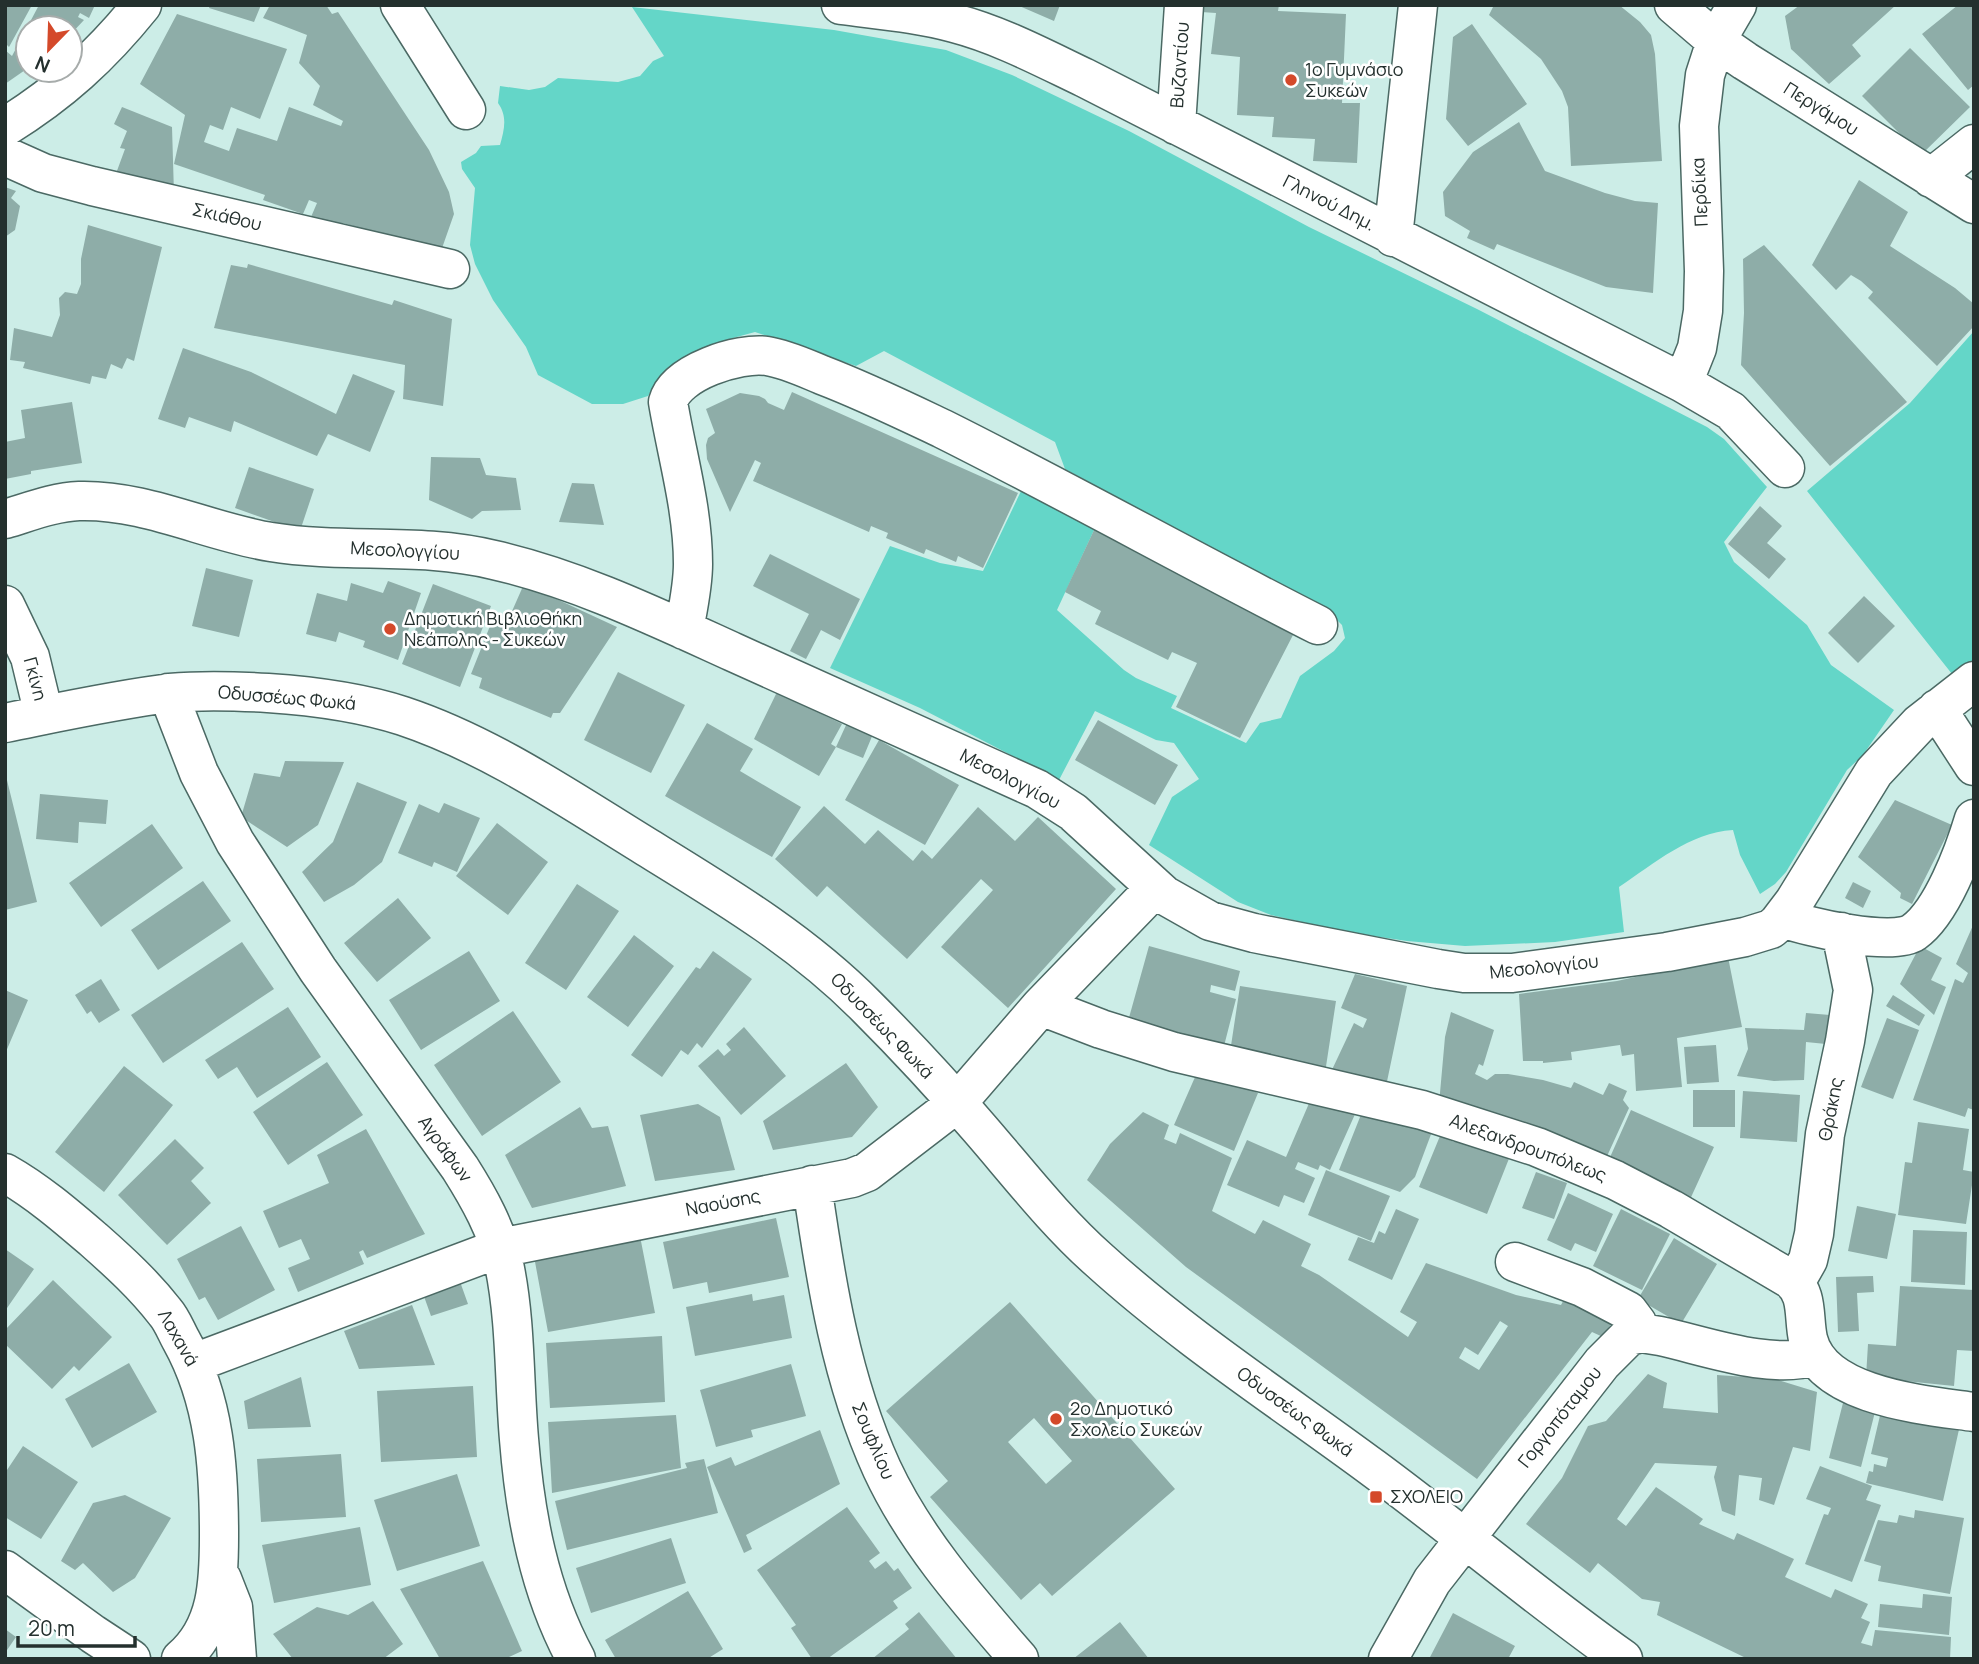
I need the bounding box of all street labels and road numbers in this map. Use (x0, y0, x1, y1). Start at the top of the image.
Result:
street label: Βυζαντίου (1164, 21, 1194, 109)
street label: Περγάμου (1780, 76, 1863, 141)
street label: Περδίκα (1685, 157, 1713, 227)
street label: Γληνού Δημ. (1279, 169, 1380, 236)
street label: Σκιάθου (190, 196, 264, 236)
street label: Μεσολογγίου (350, 535, 460, 565)
street label: Γκίνη (19, 654, 53, 703)
street label: Οδυσσέως Φωκά (217, 679, 357, 715)
street label: Μεσολογγίου (956, 743, 1065, 814)
street label: Μεσολογγίου (1488, 948, 1600, 984)
street label: Οδυσσέως Φωκά (826, 967, 940, 1084)
street label: Θράκης (1812, 1075, 1848, 1143)
street label: Αλεξανδρουπόλεως (1446, 1107, 1610, 1187)
street label: Αγράφων (413, 1110, 478, 1187)
street label: Ναούσης (683, 1183, 762, 1221)
street label: Λαχανά (153, 1305, 205, 1370)
street label: Οδυσσέως Φωκά (1232, 1361, 1359, 1462)
street label: Γοργοπόταμου (1512, 1361, 1606, 1472)
street label: Σουφλίου (847, 1398, 901, 1483)

